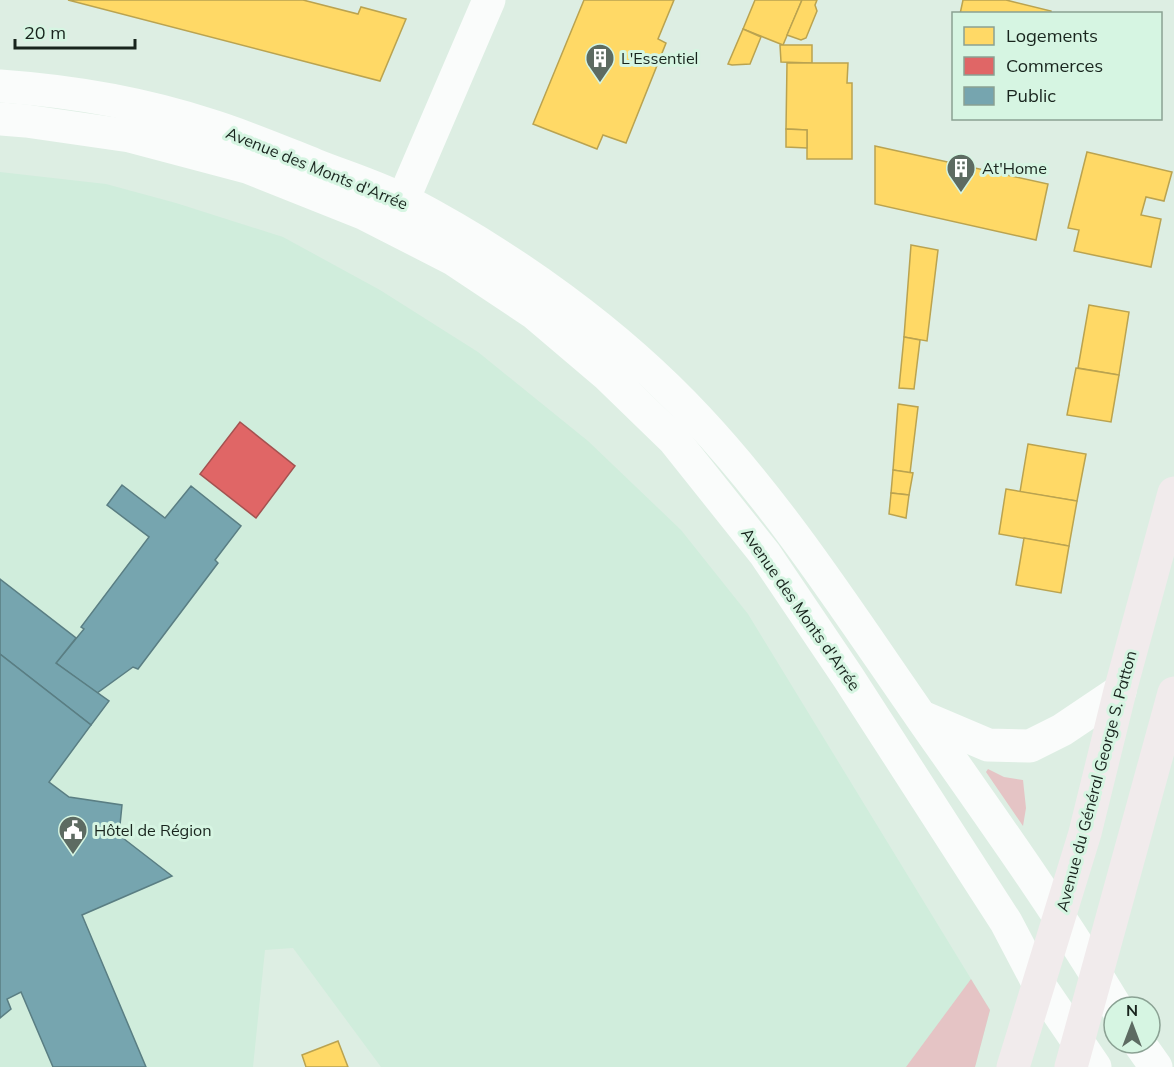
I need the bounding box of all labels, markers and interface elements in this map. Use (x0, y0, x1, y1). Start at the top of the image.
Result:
scale bar (15, 12, 135, 50)
legend (952, 12, 1162, 120)
text: 20 m (24, 21, 66, 44)
text: Logements (1006, 24, 1098, 47)
building icon: L'Essentiel (584, 42, 616, 84)
place label: L'Essentiel (621, 48, 698, 68)
text: Commerces (1006, 54, 1103, 77)
text: Public (1006, 84, 1056, 107)
street label: Avenue des Monts d'Arrée (223, 122, 411, 214)
building icon: At'Home (945, 152, 977, 194)
place label: At'Home (982, 158, 1047, 178)
street label: Avenue des Monts d'Arrée (737, 524, 865, 694)
street label: Avenue du Général George S. Patton (1052, 648, 1140, 914)
public building icon: Hôtel de Région (57, 814, 89, 856)
place label: Hôtel de Région (94, 820, 212, 840)
north arrow (1102, 995, 1162, 1055)
text: N (1126, 1000, 1138, 1020)

